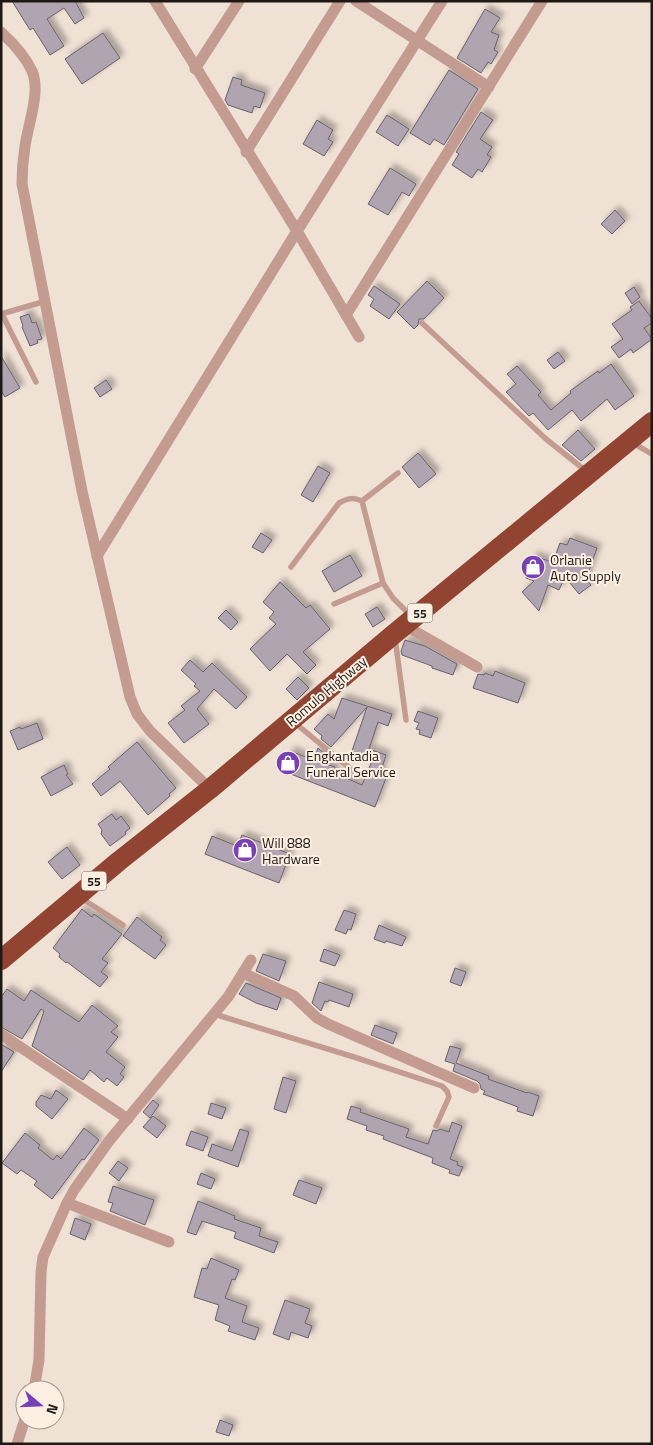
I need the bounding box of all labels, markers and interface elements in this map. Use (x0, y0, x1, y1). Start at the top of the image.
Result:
place label: Orlanie Auto Supply (550, 549, 621, 586)
shop icon: Orlanie Auto Supply (520, 554, 546, 580)
road number: 55 (408, 604, 432, 622)
street label: Romulo Highway (281, 651, 371, 731)
place label: Engkantadia Funeral Service (306, 745, 396, 782)
shop icon: Engkantadia Funeral Service (275, 750, 301, 776)
place label: Will 888 Hardware (262, 832, 320, 869)
shop icon: Will 888 Hardware (232, 837, 258, 863)
road number: 55 (82, 871, 106, 890)
north arrow (15, 1380, 65, 1430)
text: N (41, 1401, 64, 1417)

